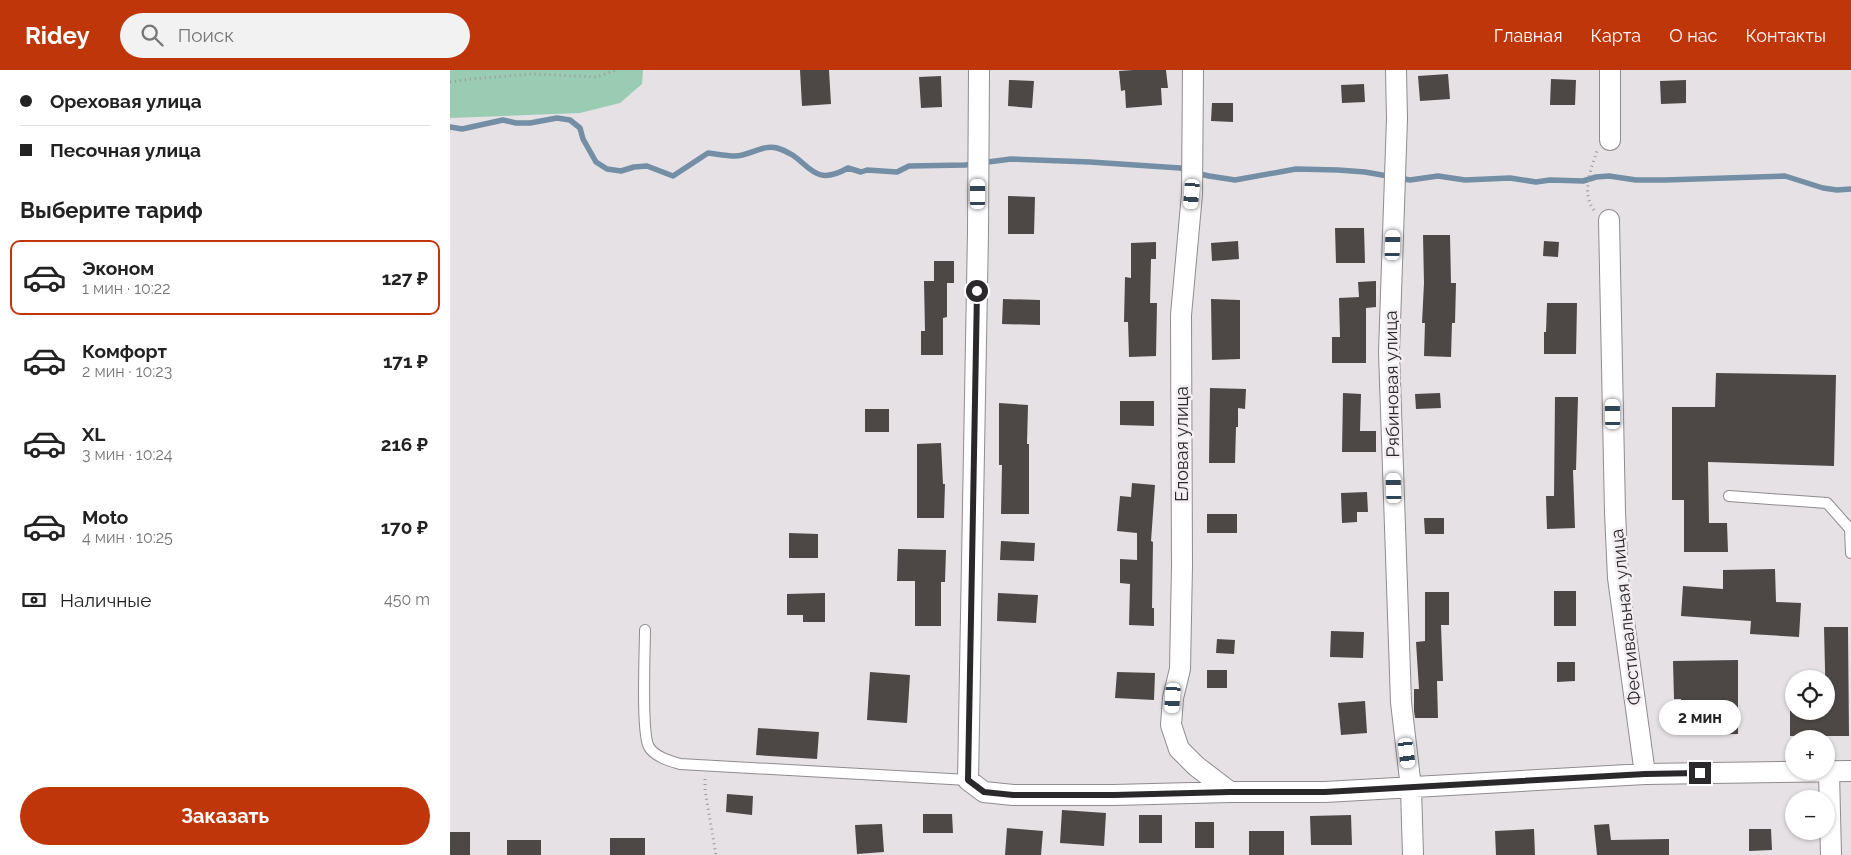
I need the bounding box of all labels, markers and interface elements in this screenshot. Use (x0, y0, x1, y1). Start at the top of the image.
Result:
search box (120, 13, 470, 58)
text: Ridey (25, 21, 90, 50)
icon: search (138, 21, 166, 49)
text: Поиск (178, 24, 234, 46)
text: Главная (1494, 25, 1562, 46)
text: Карта (1590, 25, 1641, 46)
text: О нас (1669, 25, 1717, 46)
text: Контакты (1745, 25, 1826, 46)
text: Ореховая улица (50, 90, 202, 112)
text: Песочная улица (50, 139, 201, 161)
car (1183, 178, 1200, 210)
car (970, 179, 985, 209)
text: Выберите тариф (20, 197, 203, 223)
car (1384, 230, 1401, 260)
icon: car (22, 255, 67, 300)
text: Эконом (82, 257, 154, 279)
text: 127 ₽ (382, 267, 428, 289)
text: 1 мин · 10:22 (82, 279, 170, 298)
route start (966, 280, 988, 302)
street label: Рябиновая улица (1380, 310, 1403, 458)
icon: car (22, 338, 67, 383)
text: Комфорт (82, 340, 167, 362)
text: 171 ₽ (383, 350, 428, 372)
text: 2 мин · 10:23 (82, 362, 172, 381)
street label: Еловая улица (1171, 386, 1192, 502)
car (1605, 399, 1620, 429)
icon: car (22, 421, 67, 466)
text: XL (82, 423, 105, 445)
text: 216 ₽ (381, 433, 428, 455)
text: 3 мин · 10:24 (82, 445, 173, 464)
car (1385, 473, 1402, 503)
icon: car (22, 504, 67, 549)
text: Moto (82, 506, 128, 528)
text: 170 ₽ (381, 516, 428, 538)
text: 4 мин · 10:25 (82, 528, 173, 547)
street label: Фестивальная улица (1606, 528, 1645, 706)
icon: cash (20, 586, 48, 614)
text: Наличные (60, 589, 151, 611)
text: 450 m (384, 590, 430, 609)
map controls (1785, 670, 1835, 840)
button: locate (1785, 670, 1835, 720)
car (1164, 683, 1181, 713)
callout: 2 мин (1659, 700, 1741, 736)
text: 2 мин (1678, 708, 1722, 727)
button: + (1785, 730, 1835, 780)
car (1397, 737, 1416, 769)
route end (1689, 762, 1711, 784)
button: Заказать (20, 787, 430, 845)
button: − (1785, 790, 1835, 840)

